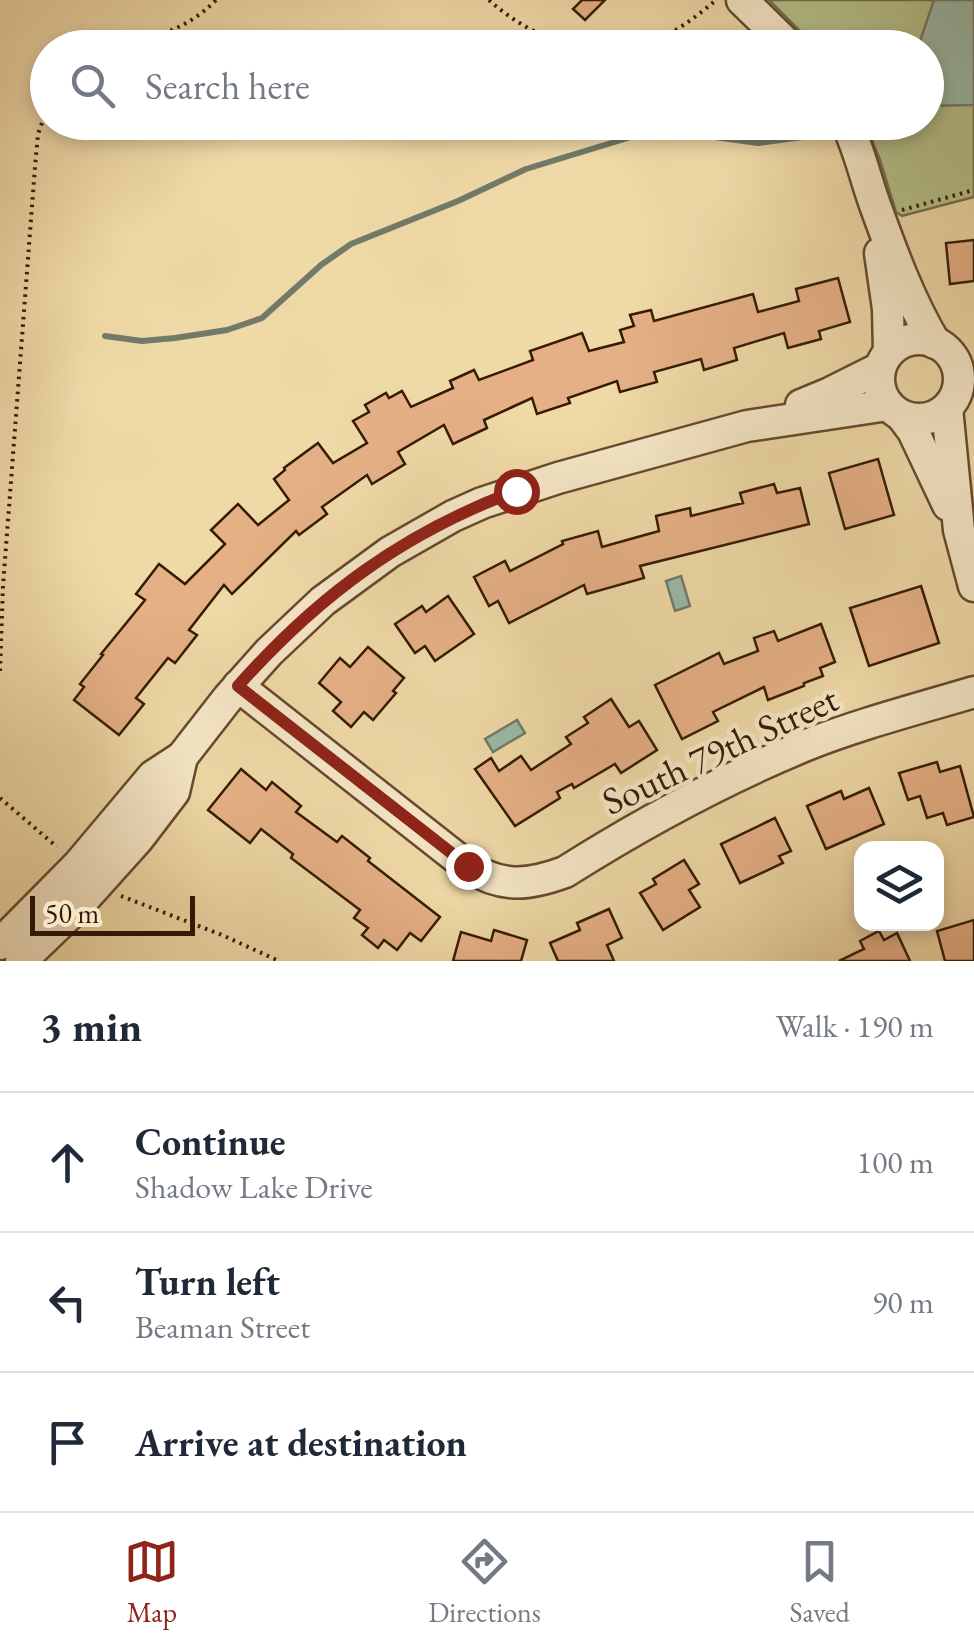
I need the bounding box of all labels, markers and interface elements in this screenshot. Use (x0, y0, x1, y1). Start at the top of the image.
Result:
search box (30, 30, 944, 140)
icon: search (65, 58, 120, 113)
text: Search here (145, 61, 310, 110)
route start (494, 469, 540, 515)
street label: South 79th Street (594, 674, 846, 826)
map controls (854, 841, 944, 931)
button: layers (854, 841, 944, 931)
route end (446, 844, 492, 890)
scale bar (30, 891, 195, 936)
text: 50 m (45, 895, 99, 931)
text: 3 min (40, 999, 142, 1054)
text: Walk · 190 m (776, 1005, 934, 1047)
text: Continue (135, 1117, 286, 1166)
icon: ahead (40, 1135, 95, 1190)
text: 100 m (857, 1141, 934, 1183)
text: Shadow Lake Drive (135, 1166, 373, 1208)
text: Turn left (135, 1257, 280, 1306)
icon: left (40, 1275, 95, 1330)
text: 90 m (872, 1281, 934, 1323)
text: Beaman Street (135, 1306, 310, 1348)
icon: arrive (40, 1415, 95, 1470)
text: Arrive at destination (135, 1418, 467, 1467)
tab: Map (124, 1534, 179, 1630)
tab: Directions (428, 1534, 541, 1630)
tab: Saved (790, 1534, 850, 1630)

